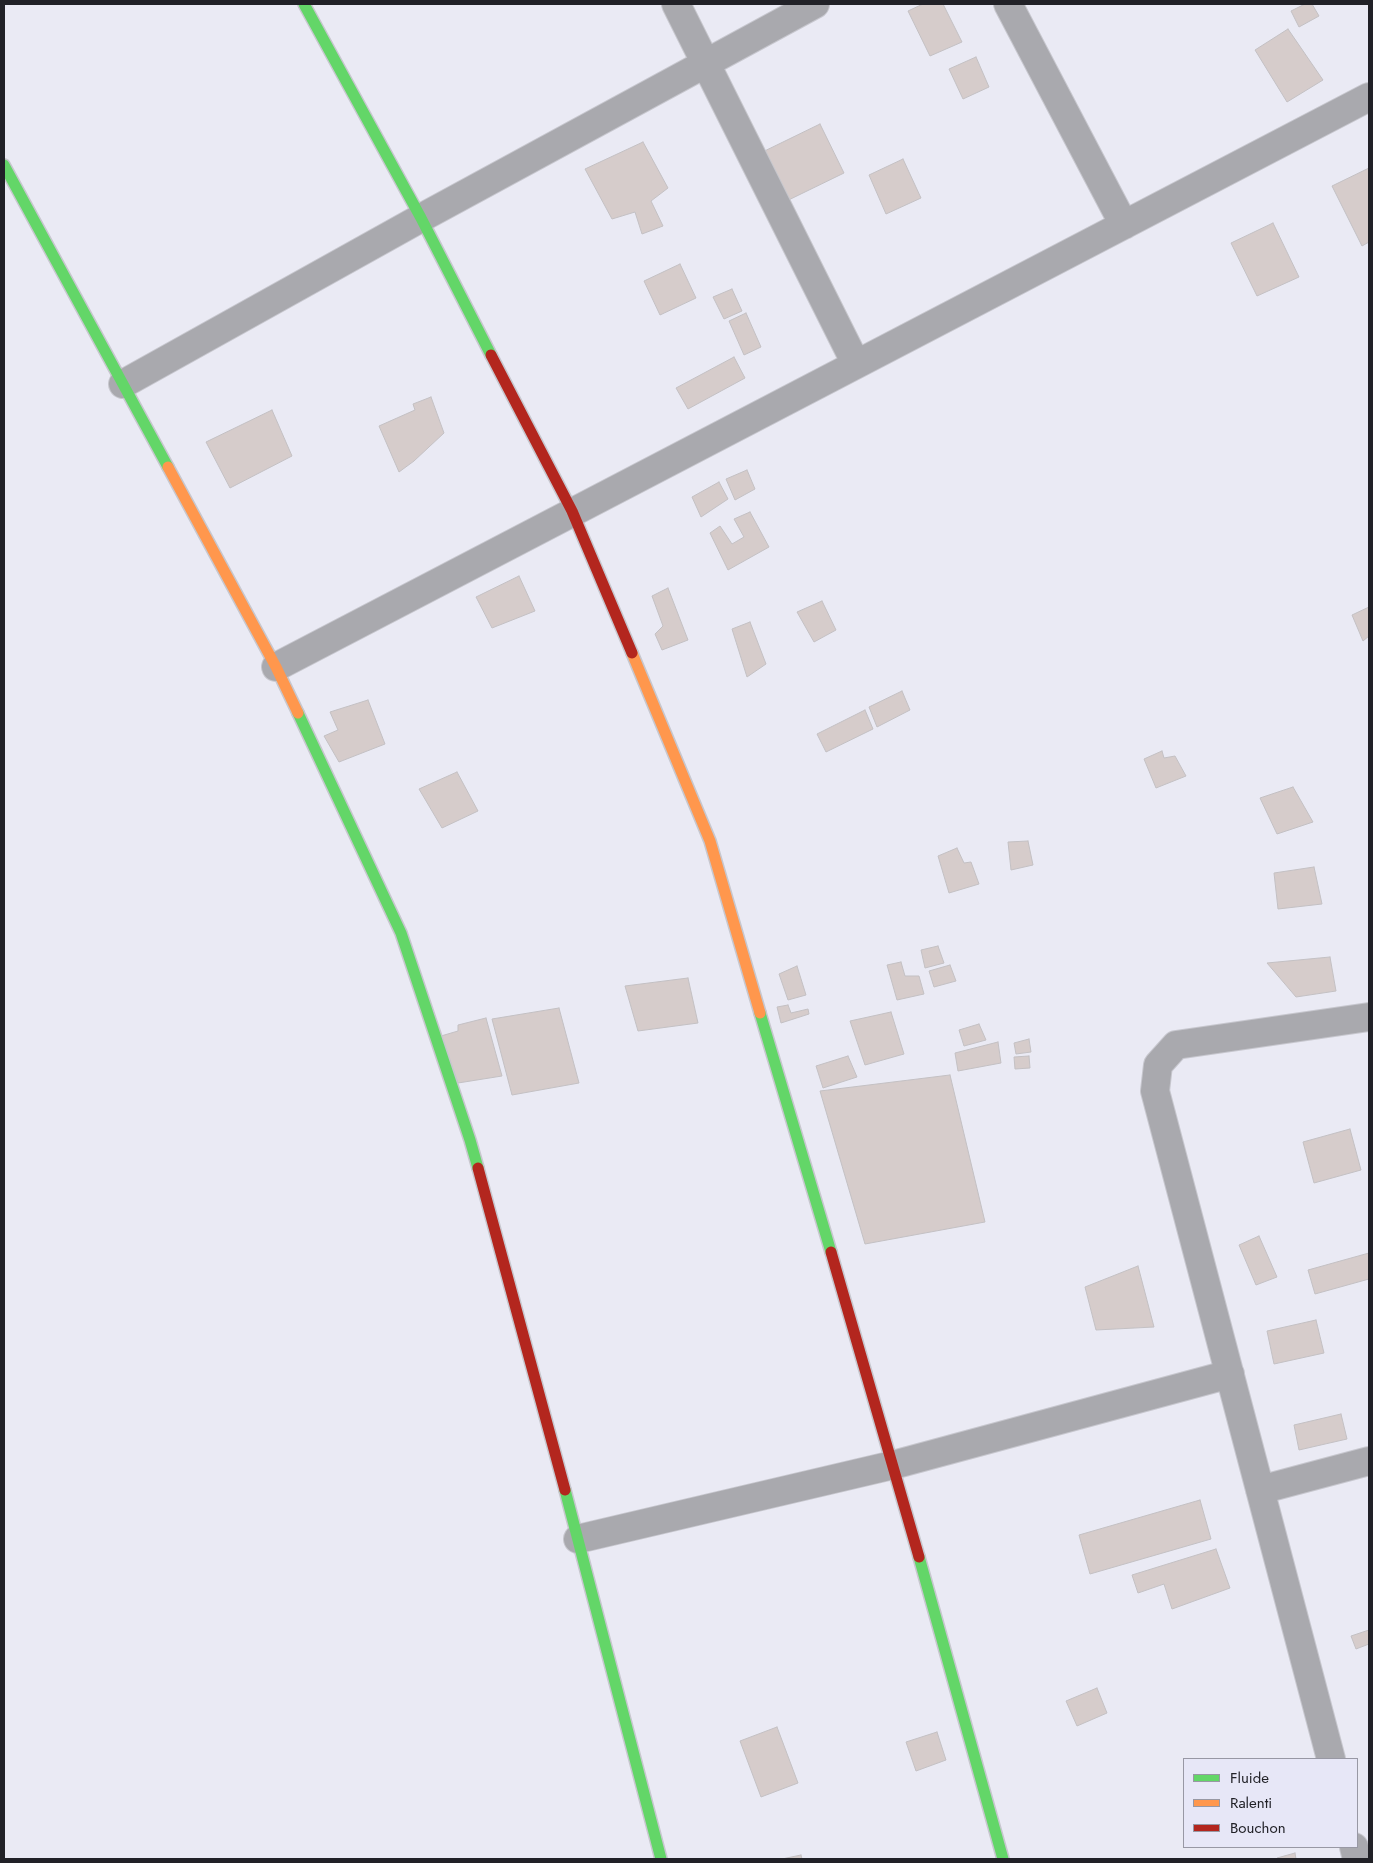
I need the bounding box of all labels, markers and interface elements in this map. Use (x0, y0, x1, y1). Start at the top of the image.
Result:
legend (1183, 1758, 1358, 1848)
text: Fluide (1230, 1767, 1269, 1789)
text: Ralenti (1230, 1792, 1272, 1814)
text: Bouchon (1230, 1817, 1286, 1839)

